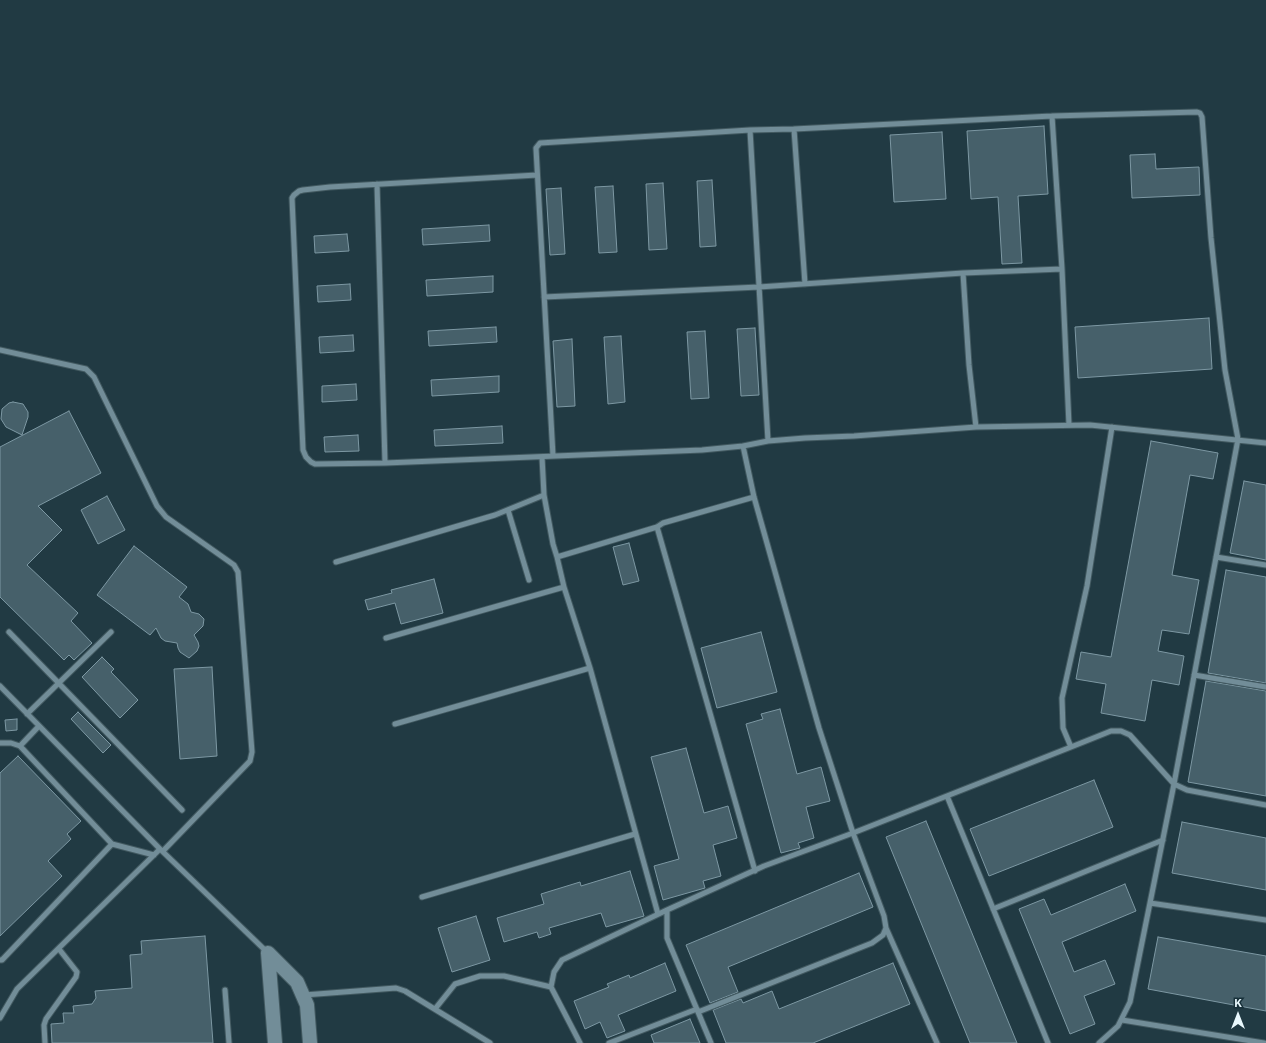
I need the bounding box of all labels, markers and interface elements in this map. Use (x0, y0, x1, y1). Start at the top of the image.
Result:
north arrow (1218, 995, 1258, 1035)
text: K (1234, 996, 1242, 1010)

